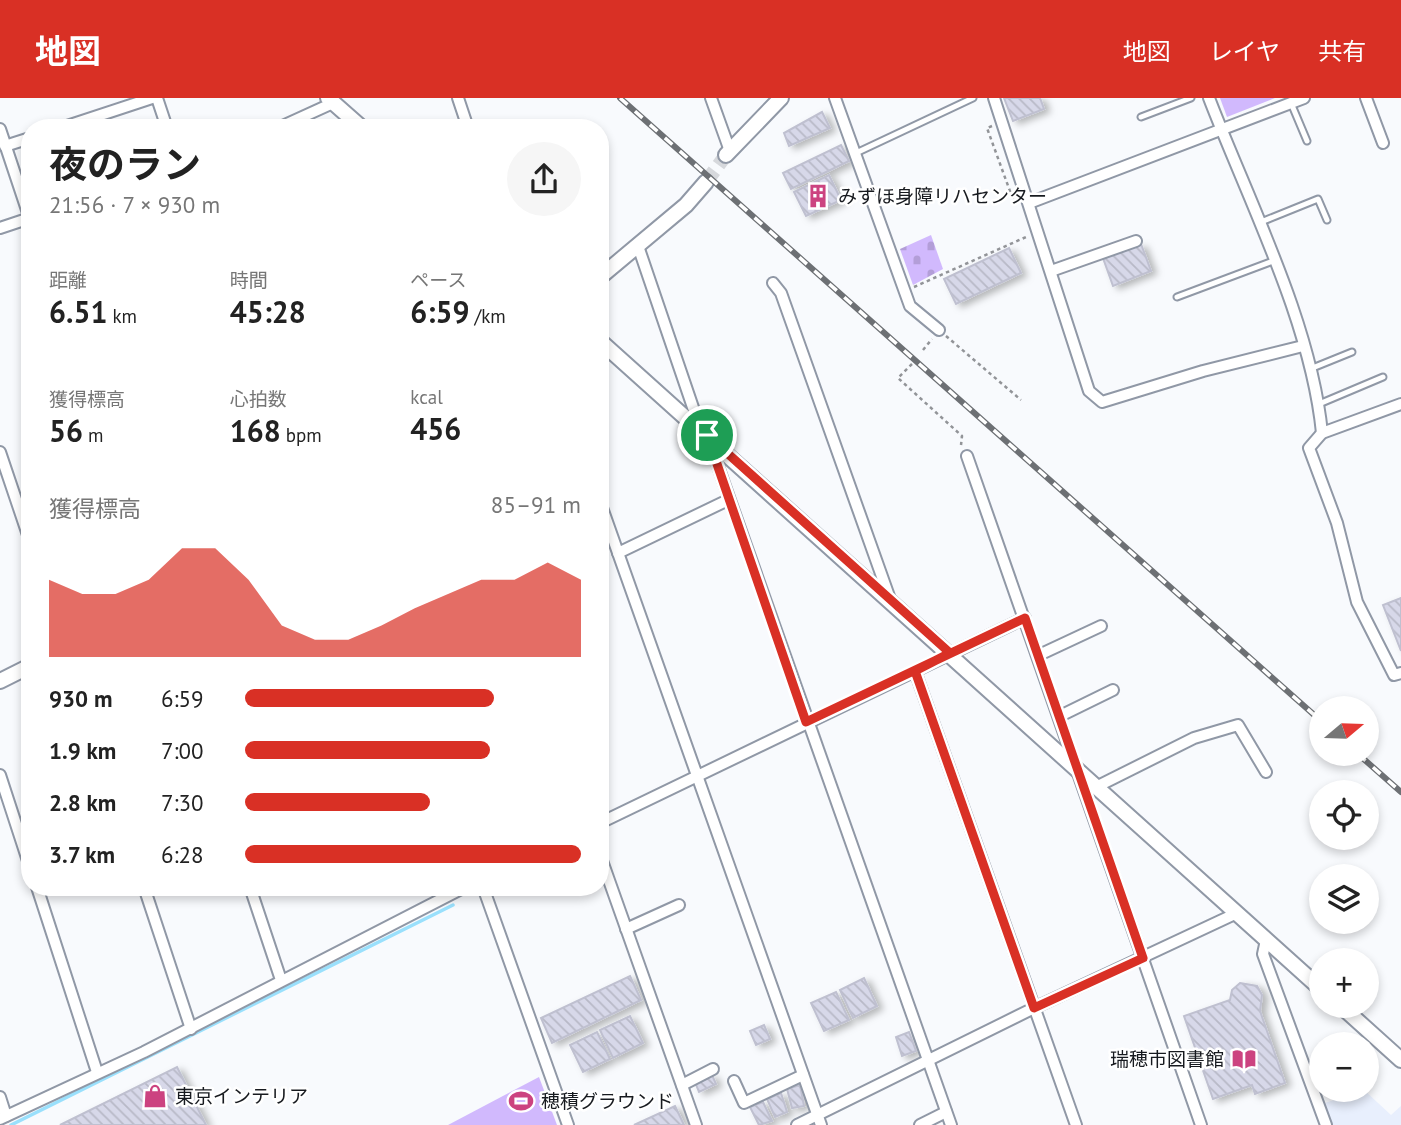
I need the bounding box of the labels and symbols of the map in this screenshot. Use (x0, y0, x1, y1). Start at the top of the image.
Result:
building icon: みずほ身障リハセンター (804, 182, 832, 210)
place label: みずほ身障リハセンター (838, 184, 1047, 208)
pin (677, 405, 737, 465)
north arrow (1309, 696, 1379, 766)
library icon: 瑞穂市図書館 (1230, 1045, 1258, 1073)
place label: 瑞穂市図書館 (1110, 1047, 1224, 1071)
shop icon: 東京インテリア (141, 1082, 169, 1110)
place label: 東京インテリア (175, 1084, 308, 1108)
sports icon: 穂積グラウンド (507, 1087, 535, 1115)
place label: 穂積グラウンド (541, 1089, 674, 1113)

